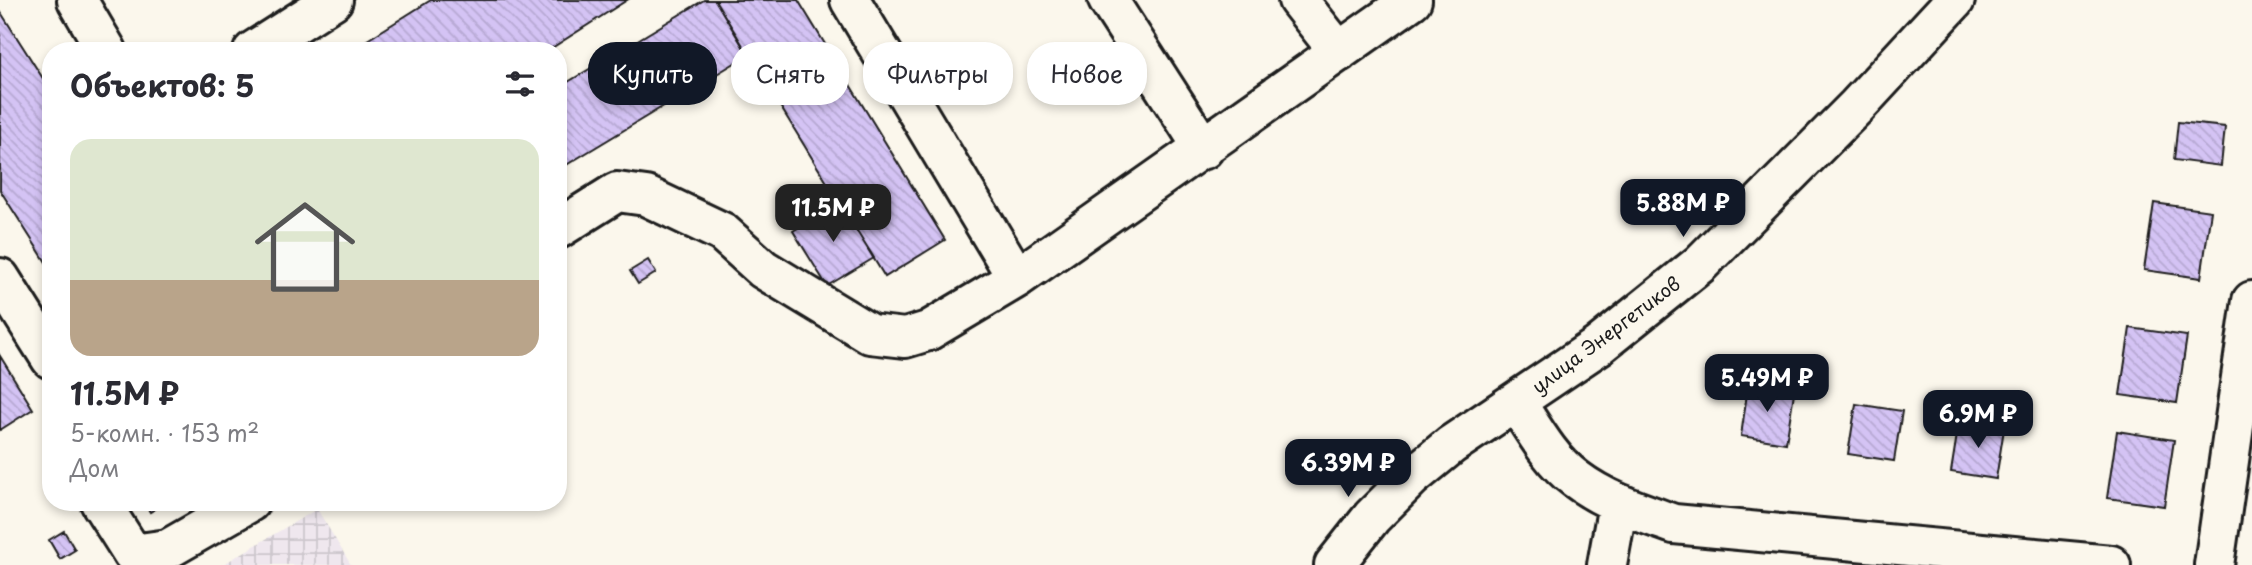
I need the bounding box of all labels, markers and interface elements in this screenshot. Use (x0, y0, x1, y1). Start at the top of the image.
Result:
chip: Купить (588, 42, 717, 105)
chip: Снять (731, 42, 849, 105)
chip: Фильтры (863, 42, 1013, 105)
chip: Новое (1027, 42, 1147, 105)
text: Объектов: 5 (70, 62, 255, 107)
icon: filters (501, 65, 539, 103)
pin: 5.88M ₽ (1618, 180, 1748, 239)
icon: home (242, 184, 368, 310)
pin: 11.5M ₽ (768, 184, 898, 244)
text: 5.88M ₽ (1636, 184, 1730, 219)
text: 11.5M ₽ (791, 189, 875, 224)
street label: улица Энергетиков (1525, 269, 1686, 399)
pin: 5.49M ₽ (1702, 354, 1832, 414)
text: 5.49M ₽ (1721, 359, 1813, 394)
text: 11.5M ₽ (70, 370, 179, 415)
pin: 6.9M ₽ (1921, 391, 2035, 450)
text: 6.9M ₽ (1939, 395, 2017, 430)
text: 5-комн. · 153 m² (70, 415, 259, 450)
pin: 6.39M ₽ (1283, 440, 1413, 499)
text: 6.39M ₽ (1301, 444, 1395, 479)
text: Дом (70, 450, 119, 485)

